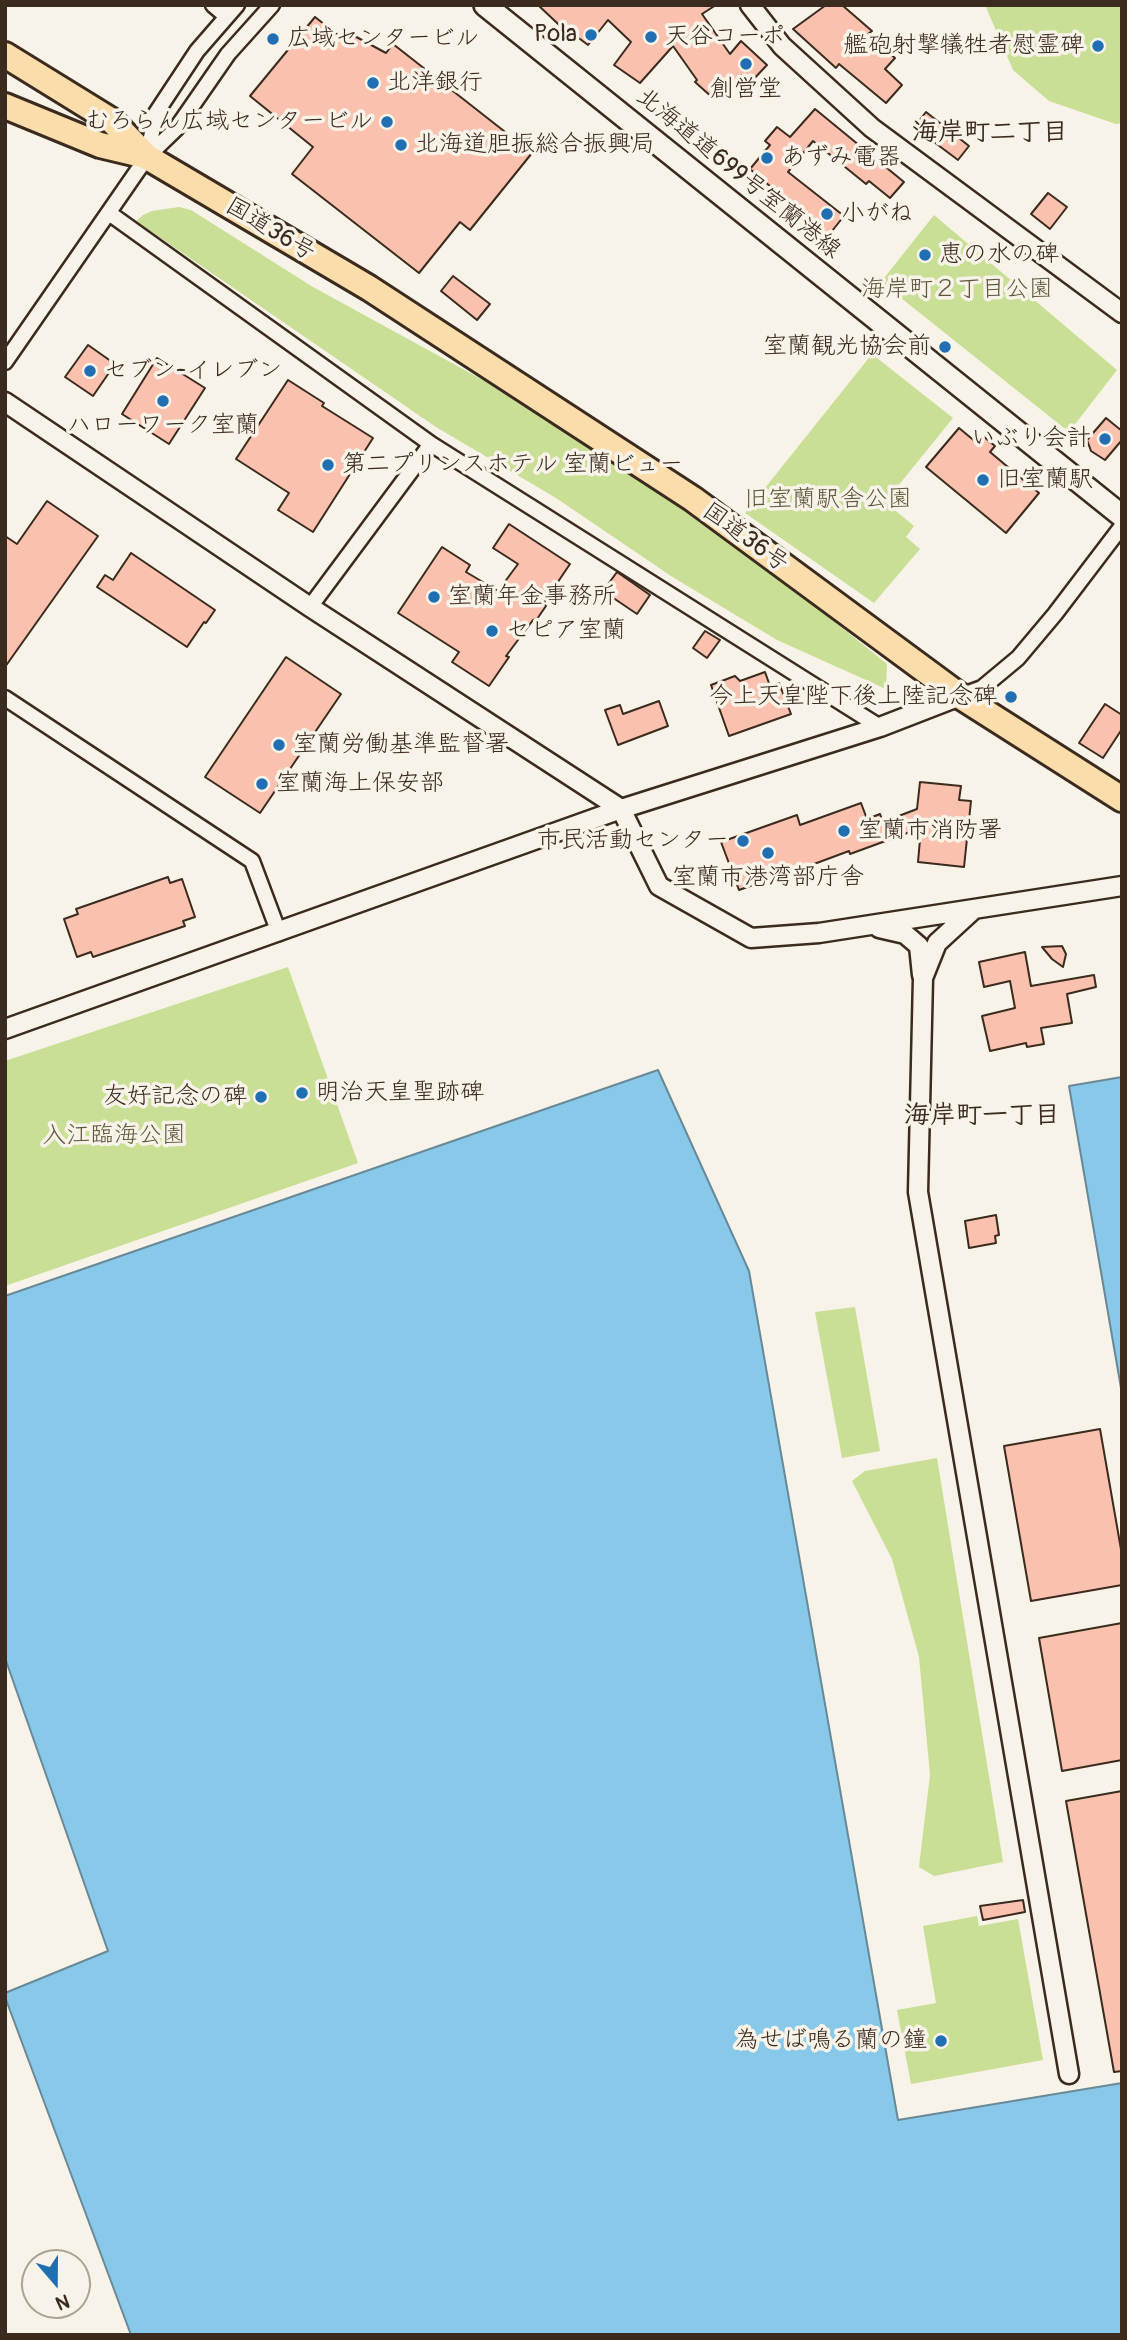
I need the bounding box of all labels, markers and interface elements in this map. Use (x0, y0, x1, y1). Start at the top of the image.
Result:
place label: Pola (534, 21, 577, 49)
place label: 天谷コーポ (665, 23, 785, 51)
place label: 広域センタービル (287, 25, 479, 53)
marker: Pola (583, 27, 599, 43)
marker: 天谷コーポ (643, 29, 659, 45)
marker: 広域センタービル (265, 31, 281, 47)
place label: 艦砲射撃犠牲者慰霊碑 (844, 32, 1084, 60)
marker: 艦砲射撃犠牲者慰霊碑 (1090, 38, 1106, 54)
marker: 創営堂 (738, 56, 754, 72)
place label: 北洋銀行 (387, 69, 483, 97)
marker: 北洋銀行 (365, 75, 381, 91)
place label: 創営堂 (710, 76, 782, 104)
street label: 北海道道699号室蘭港線 (630, 83, 846, 265)
place label: むろらん広域センタービル (85, 108, 373, 136)
marker: むろらん広域センタービル (379, 114, 395, 130)
district label: 海岸町二丁目 (912, 117, 1068, 149)
place label: 北海道胆振総合振興局 (415, 131, 655, 159)
marker: 北海道胆振総合振興局 (393, 137, 409, 153)
place label: あずみ電器 (781, 144, 901, 172)
marker: あずみ電器 (759, 150, 775, 166)
street label: 国道36号 (220, 192, 320, 268)
place label: 小がね (841, 200, 913, 228)
marker: 小がね (819, 206, 835, 222)
place label: 恵の水の碑 (939, 241, 1059, 269)
marker: 恵の水の碑 (917, 247, 933, 263)
park label: 海岸町２丁目公園 (861, 276, 1053, 304)
place label: 室蘭観光協会前 (763, 333, 931, 361)
marker: 室蘭観光協会前 (937, 339, 953, 355)
place label: セブン-イレブン (104, 357, 282, 385)
marker: セブン-イレブン (82, 363, 98, 379)
marker: ハローワーク室蘭 (155, 393, 171, 409)
place label: ハローワーク室蘭 (67, 412, 259, 440)
place label: いぶり会計 (971, 425, 1091, 453)
marker: いぶり会計 (1097, 431, 1113, 447)
place label: 第二プリンスホテル 室蘭ビュー (342, 451, 683, 479)
marker: 第二プリンスホテル 室蘭ビュー (320, 457, 336, 473)
place label: 旧室蘭駅 (997, 466, 1093, 494)
marker: 旧室蘭駅 (975, 472, 991, 488)
park label: 旧室蘭駅舎公園 (744, 486, 912, 514)
street label: 国道36号 (696, 497, 794, 579)
place label: 室蘭年金事務所 (448, 583, 616, 611)
marker: 室蘭年金事務所 (426, 589, 442, 605)
place label: セピア室蘭 (506, 617, 626, 645)
marker: セピア室蘭 (484, 623, 500, 639)
place label: 今上天皇陛下後上陸記念碑 (709, 683, 997, 711)
marker: 今上天皇陛下後上陸記念碑 (1003, 689, 1019, 705)
place label: 室蘭労働基準監督署 (293, 731, 509, 759)
marker: 室蘭労働基準監督署 (271, 737, 287, 753)
place label: 室蘭海上保安部 (276, 770, 444, 798)
marker: 室蘭海上保安部 (254, 776, 270, 792)
place label: 室蘭市消防署 (858, 817, 1002, 845)
marker: 室蘭市消防署 (836, 823, 852, 839)
place label: 市民活動センター (537, 827, 729, 855)
marker: 市民活動センター (735, 833, 751, 849)
marker: 室蘭市港湾部庁舎 (760, 845, 776, 861)
place label: 室蘭市港湾部庁舎 (672, 864, 864, 892)
place label: 明治天皇聖跡碑 (316, 1079, 484, 1107)
place label: 友好記念の碑 (103, 1083, 247, 1111)
marker: 明治天皇聖跡碑 (294, 1085, 310, 1101)
marker: 友好記念の碑 (253, 1089, 269, 1105)
district label: 海岸町一丁目 (904, 1100, 1060, 1132)
park label: 入江臨海公園 (42, 1122, 186, 1150)
place label: 為せば鳴る蘭の鐘 (735, 2027, 927, 2055)
marker: 為せば鳴る蘭の鐘 (933, 2033, 949, 2049)
north arrow (21, 2249, 91, 2319)
text: N (52, 2288, 73, 2315)

